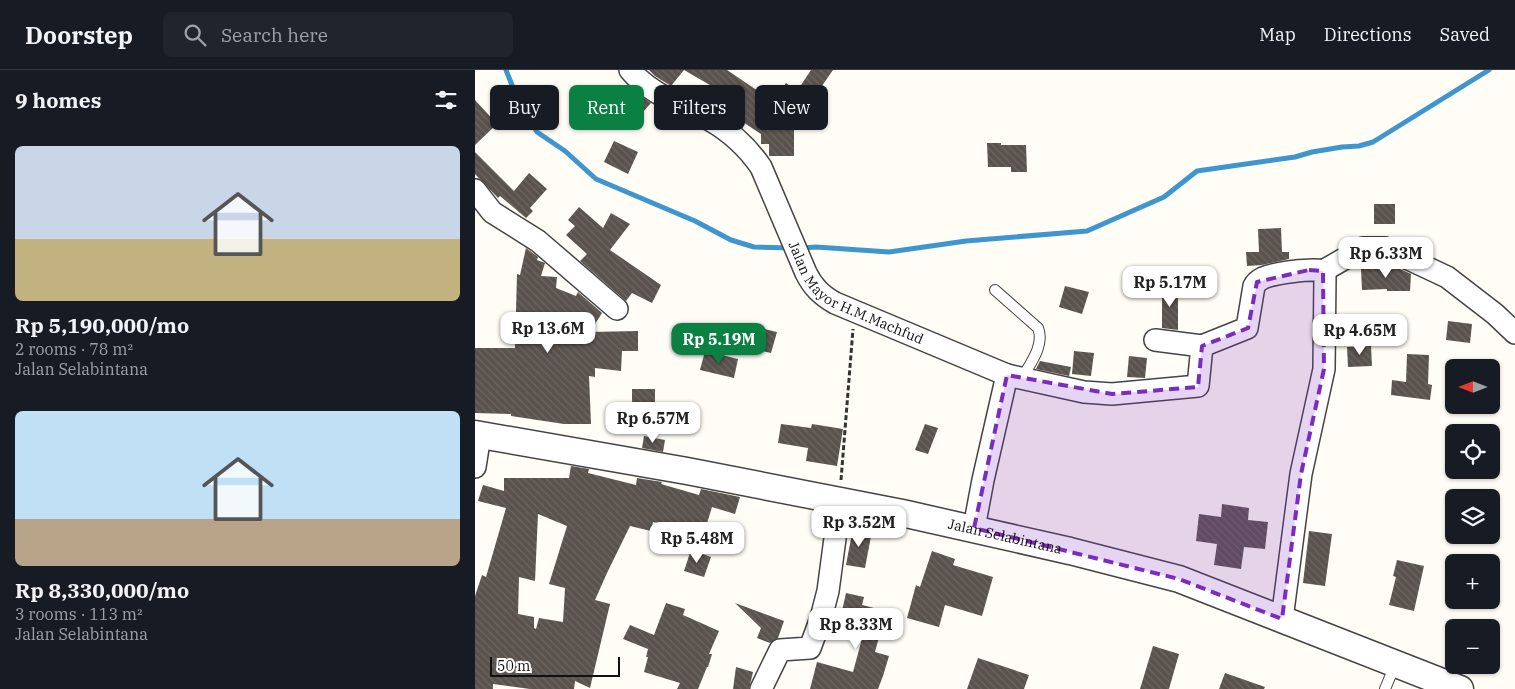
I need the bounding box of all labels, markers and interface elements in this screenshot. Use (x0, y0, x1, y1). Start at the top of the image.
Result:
search box (163, 12, 513, 57)
text: Doorstep (25, 19, 133, 51)
icon: search (181, 21, 209, 49)
text: Search here (221, 23, 328, 47)
text: Map (1259, 23, 1296, 46)
text: Directions (1324, 23, 1412, 46)
text: Saved (1440, 23, 1490, 46)
chip: Buy (490, 85, 559, 130)
chip: Rent (569, 85, 644, 130)
chip: Filters (654, 85, 745, 130)
chip: New (755, 85, 828, 130)
text: 9 homes (15, 86, 101, 114)
icon: filters (432, 86, 460, 114)
icon: home (193, 179, 283, 269)
pin: Rp 6.33M (1334, 236, 1438, 279)
street label: Jalan Mayor H.M.Machfud (785, 239, 927, 348)
text: Rp 6.33M (1349, 243, 1423, 263)
pin: Rp 5.17M (1118, 266, 1222, 308)
text: Rp 5.17M (1133, 272, 1207, 292)
text: Rp 5,190,000/mo (15, 311, 189, 339)
pin: Rp 13.6M (496, 312, 600, 354)
pin: Rp 4.65M (1308, 314, 1412, 356)
text: Rp 13.6M (511, 318, 585, 338)
text: Rp 4.65M (1323, 320, 1397, 340)
pin: Rp 5.19M (667, 322, 771, 365)
text: Rp 5.19M (682, 329, 756, 349)
text: 2 rooms · 78 m² (15, 339, 133, 359)
text: Jalan Selabintana (15, 359, 148, 379)
north arrow (1445, 359, 1500, 414)
map controls (1445, 359, 1500, 674)
pin: Rp 6.57M (601, 402, 705, 444)
text: Rp 6.57M (616, 408, 690, 428)
button: locate (1445, 424, 1500, 479)
icon: home (193, 444, 283, 534)
button: layers (1445, 489, 1500, 544)
pin: Rp 3.52M (807, 506, 911, 548)
text: Rp 3.52M (822, 512, 896, 532)
street label: Jalan Selabintana (946, 515, 1064, 558)
pin: Rp 5.48M (645, 522, 749, 564)
text: Rp 5.48M (660, 528, 734, 548)
button: + (1445, 554, 1500, 609)
text: Rp 8,330,000/mo (15, 576, 189, 604)
text: 3 rooms · 113 m² (15, 604, 143, 624)
pin: Rp 8.33M (804, 608, 908, 650)
text: Rp 8.33M (819, 614, 893, 634)
button: − (1445, 619, 1500, 674)
text: Jalan Selabintana (15, 624, 148, 644)
scale bar (490, 654, 620, 677)
text: 50 m (497, 657, 530, 675)

